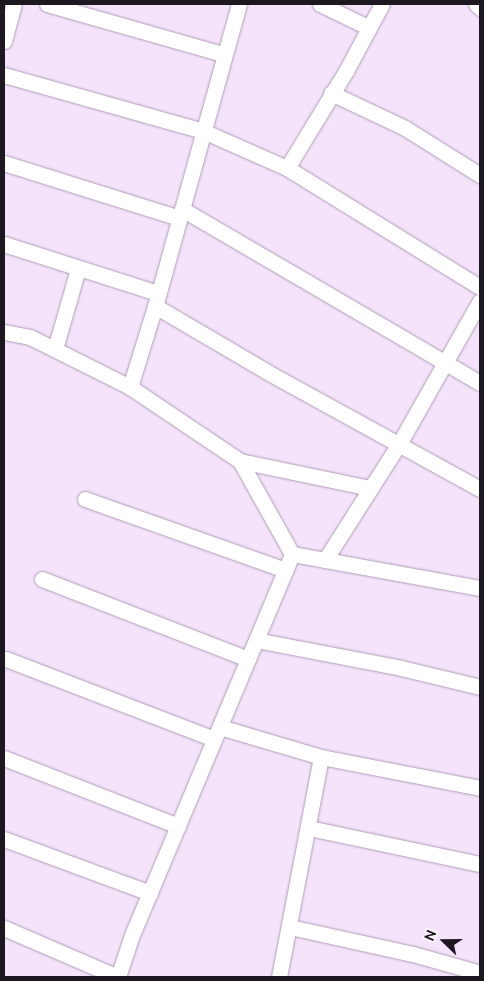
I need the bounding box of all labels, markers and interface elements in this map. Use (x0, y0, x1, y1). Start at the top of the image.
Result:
north arrow (419, 916, 469, 966)
text: N (421, 928, 439, 943)

